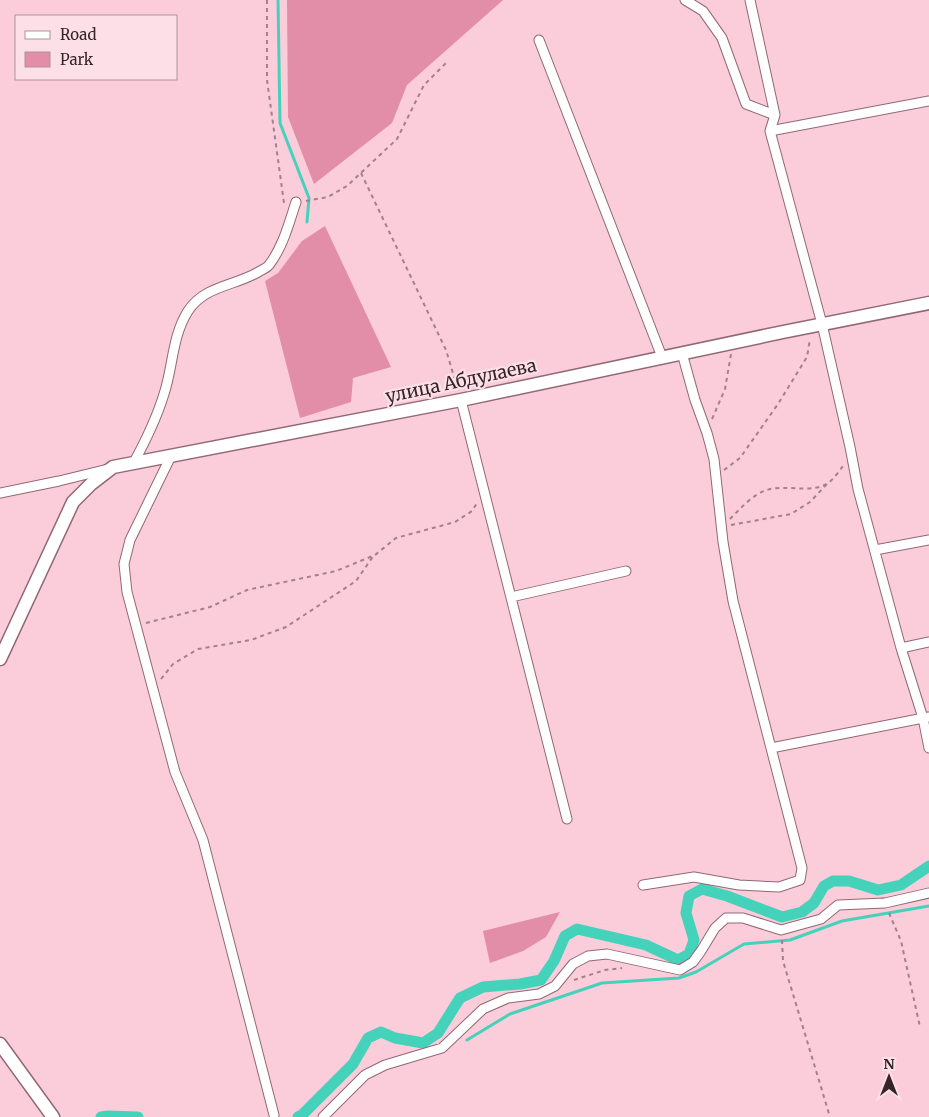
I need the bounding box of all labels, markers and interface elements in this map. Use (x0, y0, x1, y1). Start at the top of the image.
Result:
legend (15, 15, 178, 80)
text: Road (60, 25, 96, 44)
text: Park (60, 50, 94, 69)
street label: улица Абдулаева (383, 353, 539, 408)
north arrow (864, 1052, 914, 1102)
text: N (883, 1055, 895, 1073)

